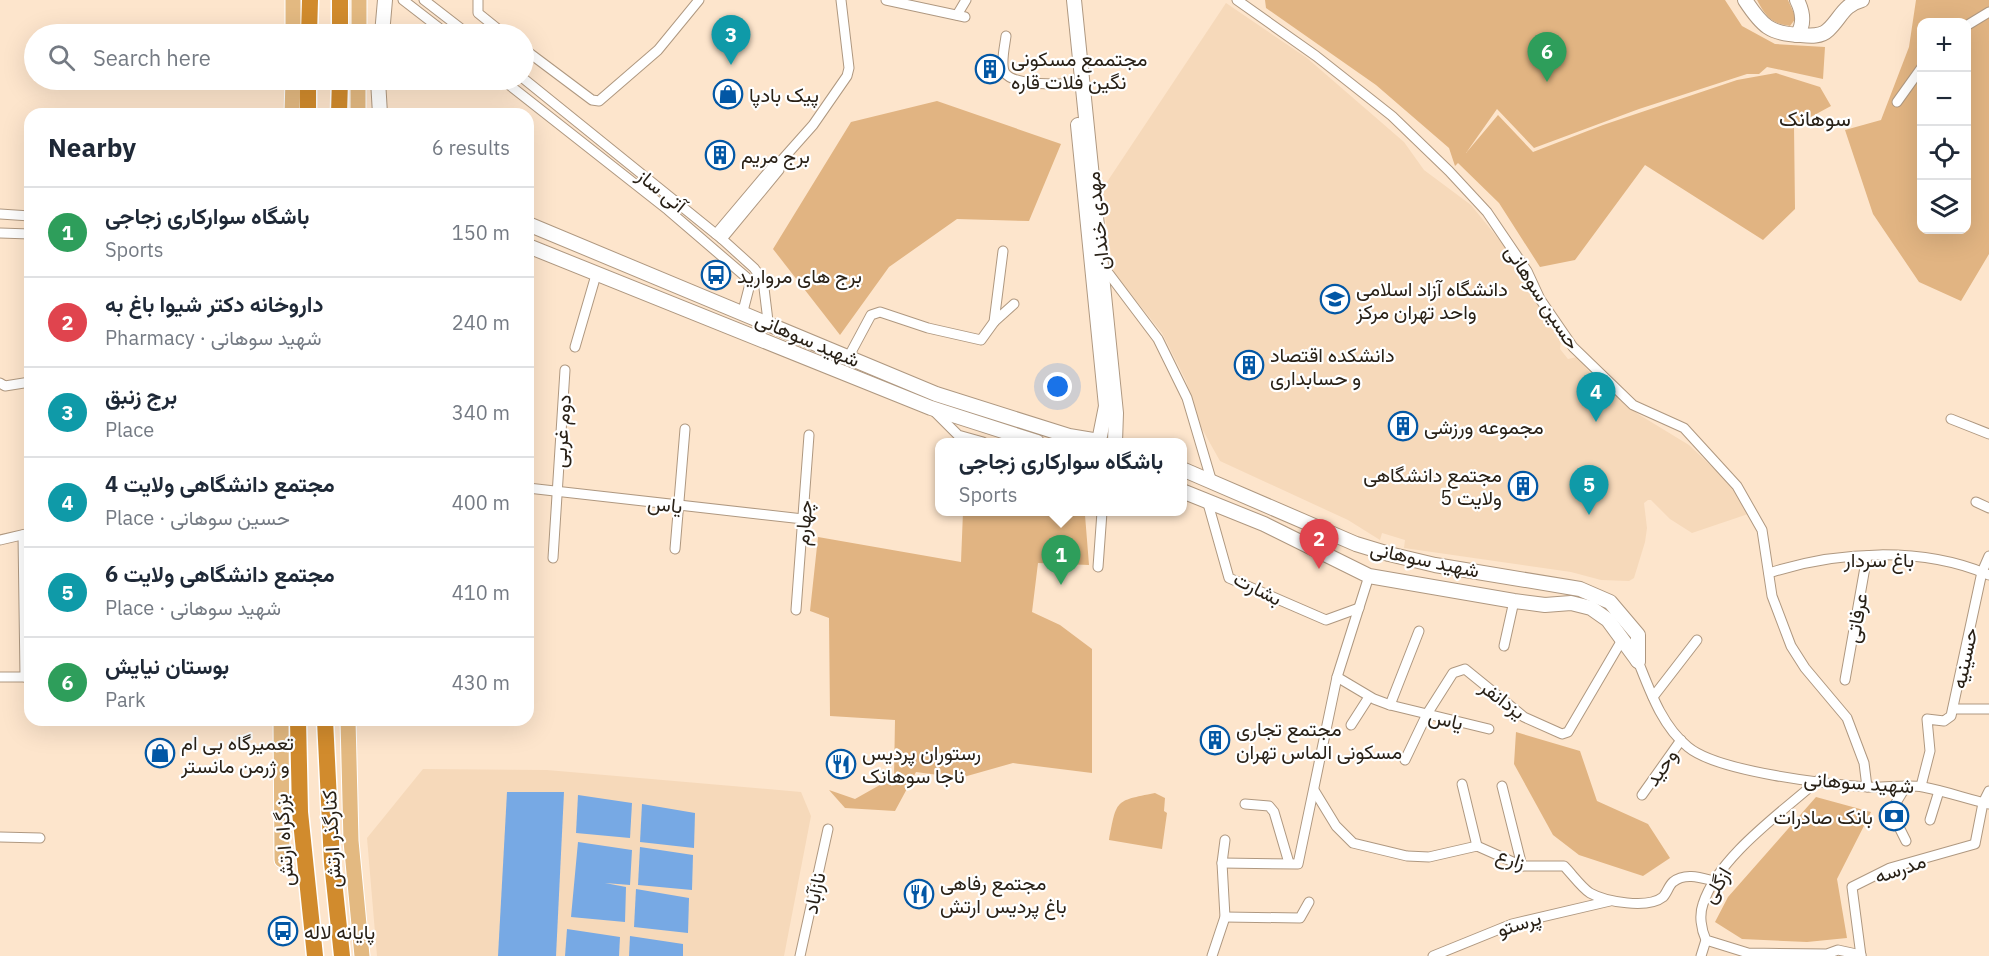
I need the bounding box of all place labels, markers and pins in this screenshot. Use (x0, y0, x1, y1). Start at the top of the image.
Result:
pin: 3 (712, 16, 750, 65)
pin: 6 (1528, 32, 1566, 82)
place label: مجتممع مسکونی نگین فلات قاره (1011, 45, 1147, 95)
building icon: مجتممع مسکونی نگین فلات قاره (974, 53, 1006, 85)
shop icon: پیک بادپا (712, 78, 744, 110)
place label: پیک بادپا (749, 81, 819, 109)
building icon: برج مریم (704, 139, 736, 171)
place label: برج مریم (741, 142, 810, 170)
bus stop icon: برج های مروارید (700, 259, 732, 291)
place label: برج های مروارید (737, 262, 862, 290)
place label: دانشگاه آزاد اسلامی واحد تهران مرکز (1355, 275, 1508, 325)
school or university icon: دانشگاه آزاد اسلامی واحد تهران مرکز (1319, 283, 1351, 315)
place label: دانشکده اقتصاد و حسابداری (1270, 341, 1395, 391)
building icon: دانشکده اقتصاد و حسابداری (1233, 349, 1265, 381)
pin: 4 (1576, 372, 1616, 422)
building icon: مجموعه ورزشی (1387, 410, 1419, 442)
place label: مجموعه ورزشی (1424, 413, 1544, 440)
place label: مجتمع دانشگاهی ولایت 5 (1363, 461, 1502, 511)
pin: 5 (1570, 466, 1608, 515)
building icon: مجتمع دانشگاهی ولایت 5 (1507, 470, 1539, 502)
pin: 2 (1300, 520, 1338, 569)
pin: 1 (1042, 536, 1080, 585)
place label: مجتمع تجاری مسکونی الماس تهران (1236, 715, 1402, 765)
building icon: مجتمع تجاری مسکونی الماس تهران (1199, 724, 1231, 756)
place label: تعمیرگاه بی ام و ژرمن مانستر (180, 729, 294, 779)
shop icon: تعمیرگاه بی ام و ژرمن مانستر (144, 737, 176, 769)
place label: رستوران پردیس ناجا سوهانک (862, 739, 981, 789)
restaurant icon: رستوران پردیس ناجا سوهانک (825, 748, 857, 780)
bank icon: بانک صادرات (1878, 800, 1910, 832)
place label: بانک صادرات (1773, 803, 1873, 830)
place label: مجتمع رفاهی باغ پردیس ارتش (940, 869, 1067, 920)
restaurant icon: مجتمع رفاهی باغ پردیس ارتش (903, 878, 935, 910)
bus stop icon: پایانه لاله (267, 915, 299, 947)
place label: پایانه لاله (304, 918, 375, 946)

